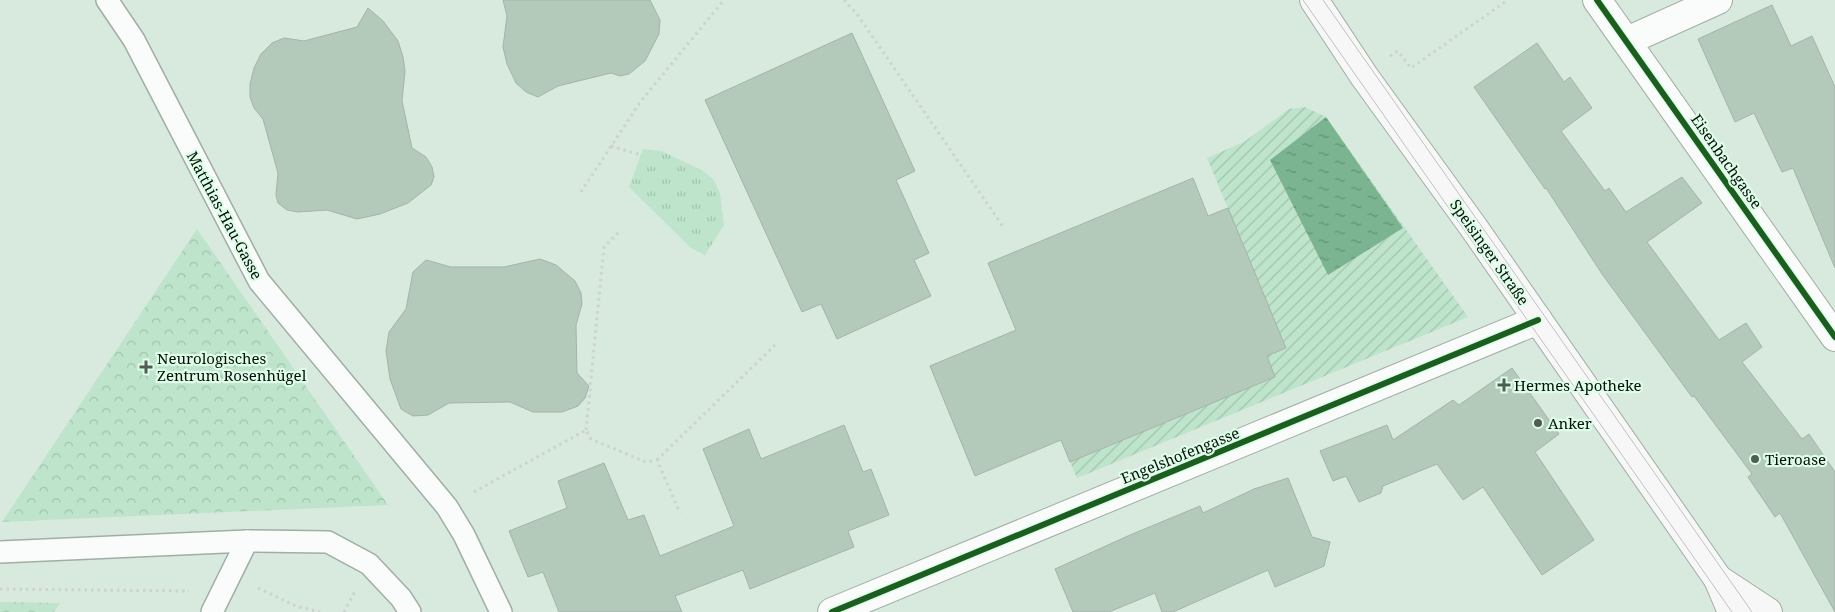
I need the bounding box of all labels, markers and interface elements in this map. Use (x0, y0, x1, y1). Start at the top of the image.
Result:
street label: Eisenbachgasse (1687, 110, 1767, 212)
street label: Matthias-Hau-Gasse (183, 147, 267, 283)
street label: Speisinger Straße (1446, 195, 1534, 309)
place label: Neurologisches Zentrum Rosenhügel (157, 348, 307, 385)
marker: Neurologisches Zentrum Rosenhügel (139, 360, 153, 374)
place label: Hermes Apotheke (1514, 375, 1642, 395)
marker: Hermes Apotheke (1498, 379, 1510, 391)
place label: Anker (1548, 413, 1592, 433)
marker: Anker (1532, 417, 1544, 429)
street label: Engelshofengasse (1118, 422, 1242, 488)
place label: Tieroase (1765, 449, 1826, 469)
marker: Tieroase (1749, 453, 1761, 465)

